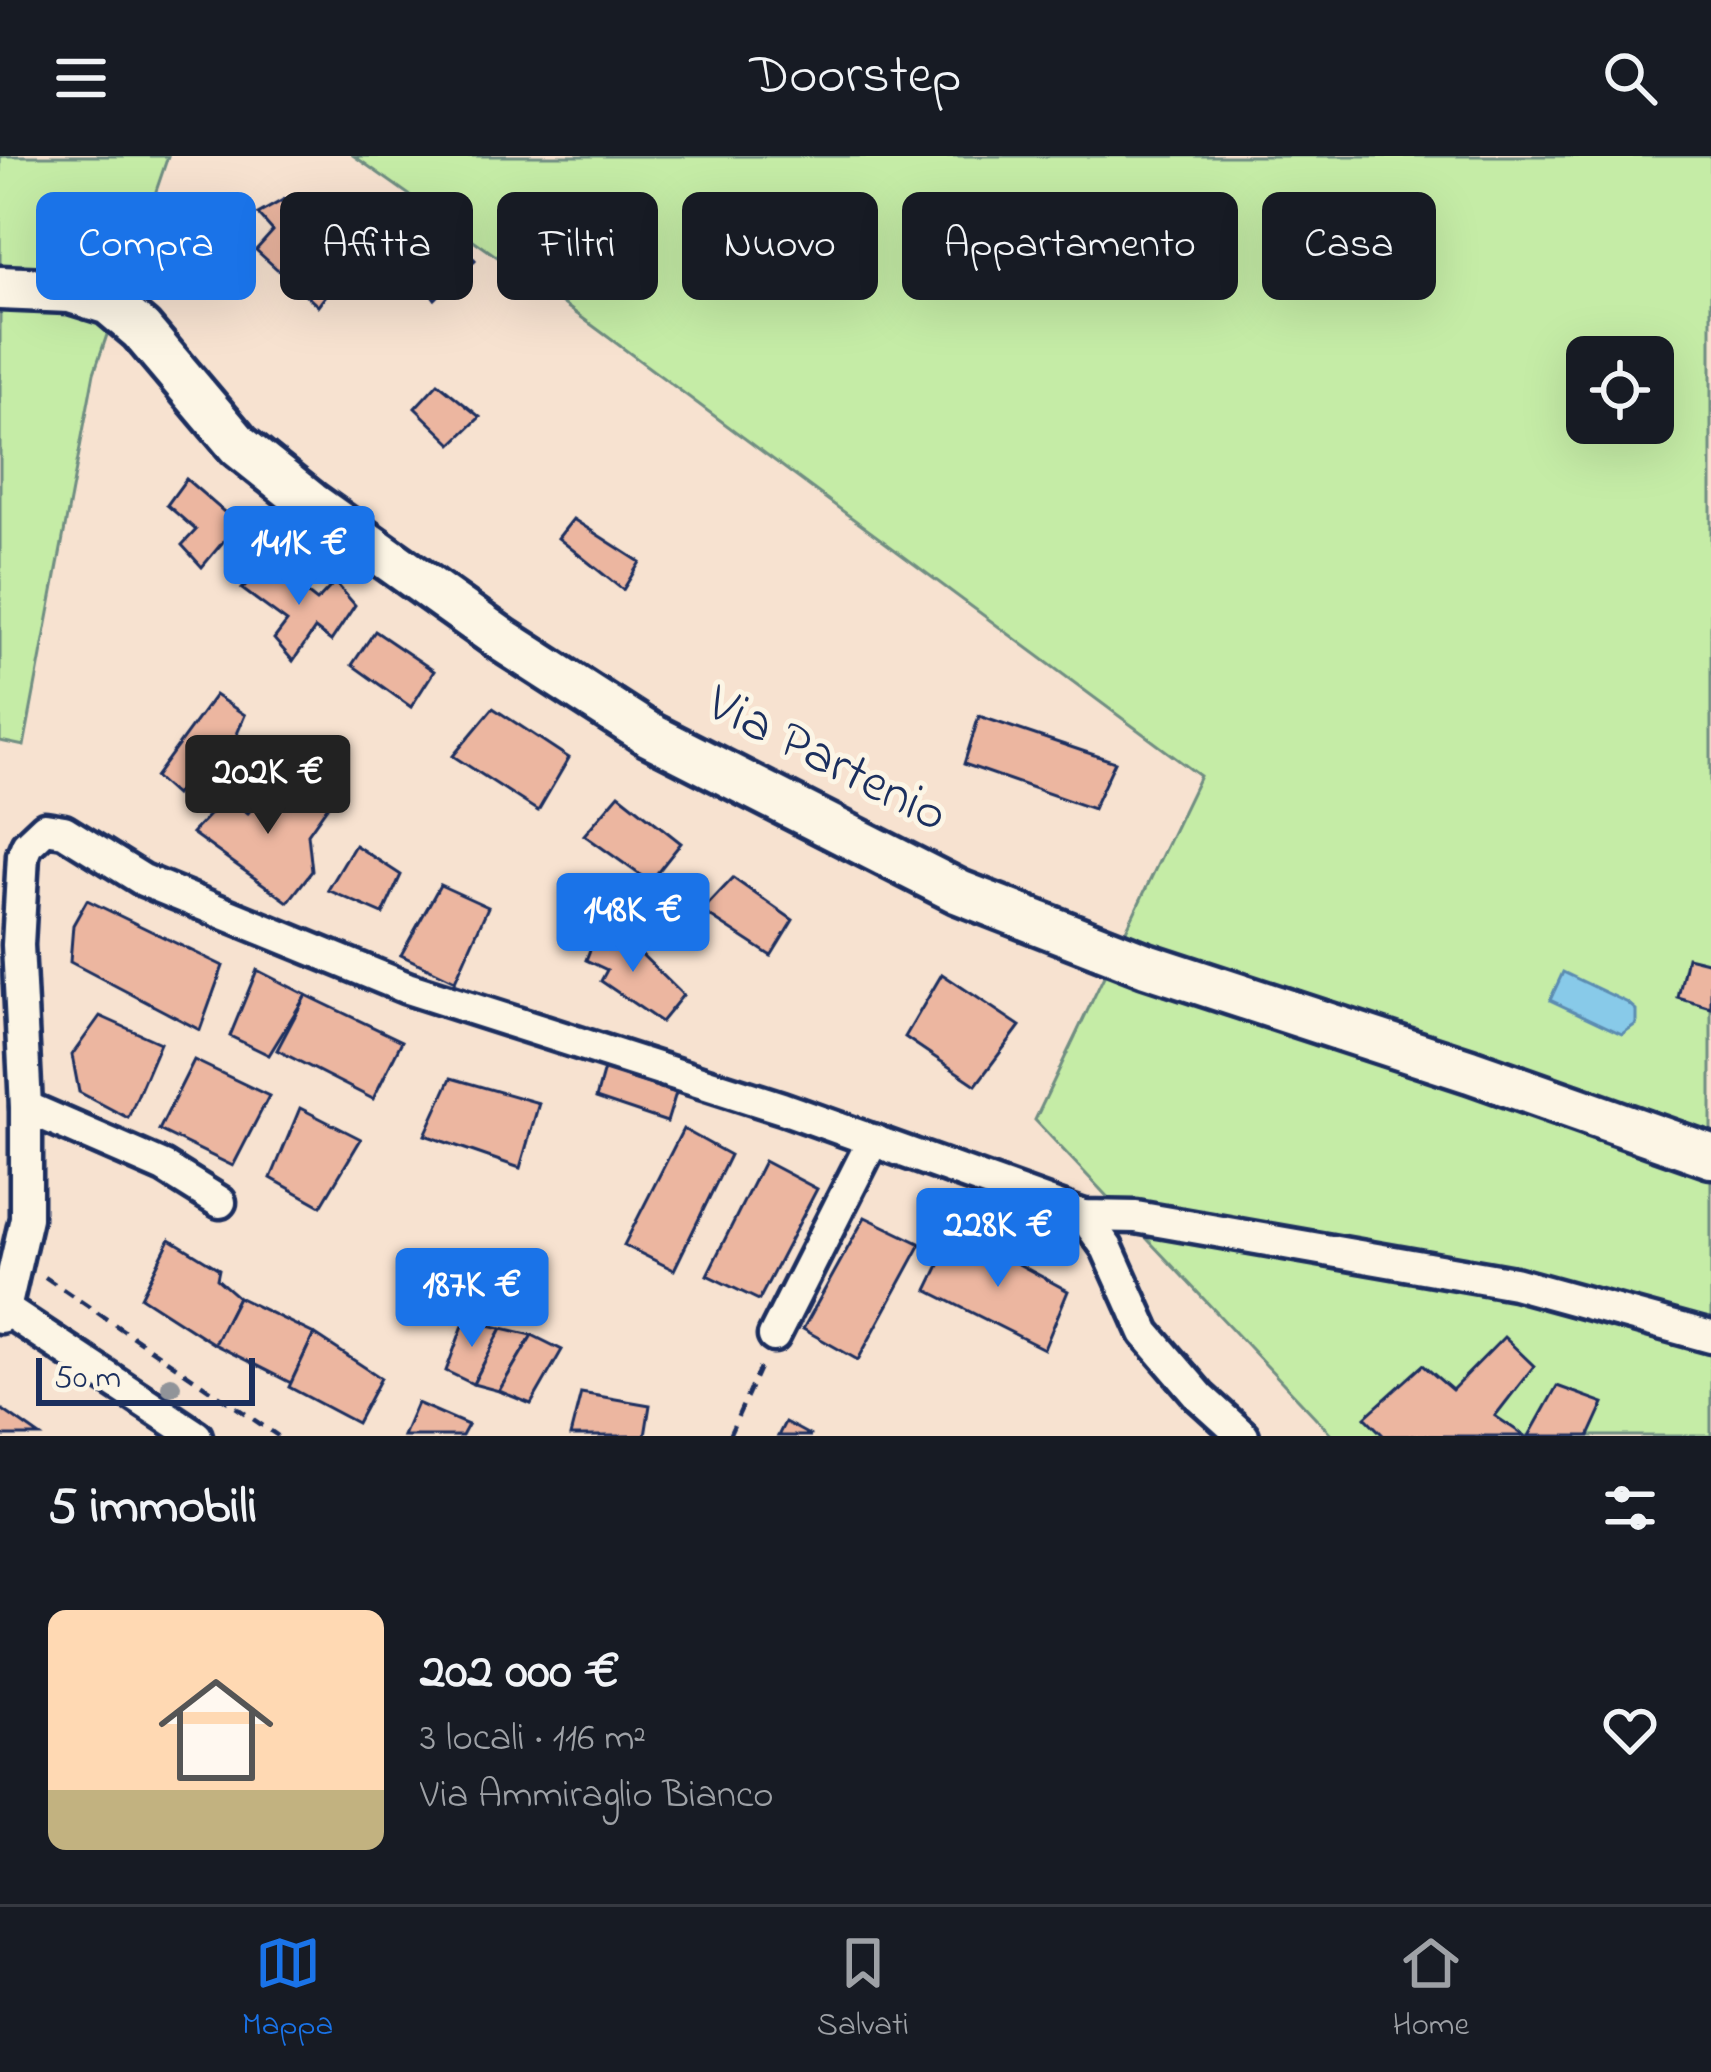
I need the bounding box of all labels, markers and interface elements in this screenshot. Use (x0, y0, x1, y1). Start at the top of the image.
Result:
text: Doorstep (750, 39, 961, 117)
icon: menu (48, 45, 114, 111)
icon: search (1597, 45, 1663, 111)
chip: Compra (36, 192, 256, 300)
chip: Affitta (280, 192, 473, 300)
chip: Filtri (497, 192, 658, 300)
chip: Nuovo (682, 192, 878, 300)
chip: Appartamento (902, 192, 1238, 300)
chip: Casa (1262, 192, 1436, 300)
map controls (1566, 336, 1674, 444)
button: locate (1566, 336, 1674, 444)
pin: 141K € (201, 506, 397, 608)
text: 141K € (251, 516, 347, 573)
street label: Via Partenio (691, 667, 960, 855)
pin: 202K € (170, 735, 366, 837)
text: 202K € (212, 745, 324, 802)
pin: 148K € (535, 873, 731, 975)
text: 148K € (584, 883, 682, 940)
pin: 228K € (900, 1188, 1096, 1290)
text: 228K € (943, 1198, 1053, 1255)
pin: 187K € (374, 1248, 570, 1350)
text: 187K € (423, 1258, 521, 1315)
scale bar (36, 1352, 255, 1405)
text: 50 m (54, 1355, 121, 1403)
text: 5 immobili (48, 1471, 257, 1546)
icon: filters (1597, 1475, 1663, 1541)
text: 202 000 € (420, 1636, 620, 1711)
icon: home (144, 1658, 288, 1802)
icon: heart (1597, 1697, 1663, 1763)
text: 3 locali · 116 m² (420, 1711, 646, 1768)
text: Via Ammiraglio Bianco (420, 1768, 774, 1825)
tab: Mappa (242, 1930, 333, 2050)
tab: Salvati (817, 1930, 909, 2050)
tab: Home (1393, 1930, 1469, 2050)

